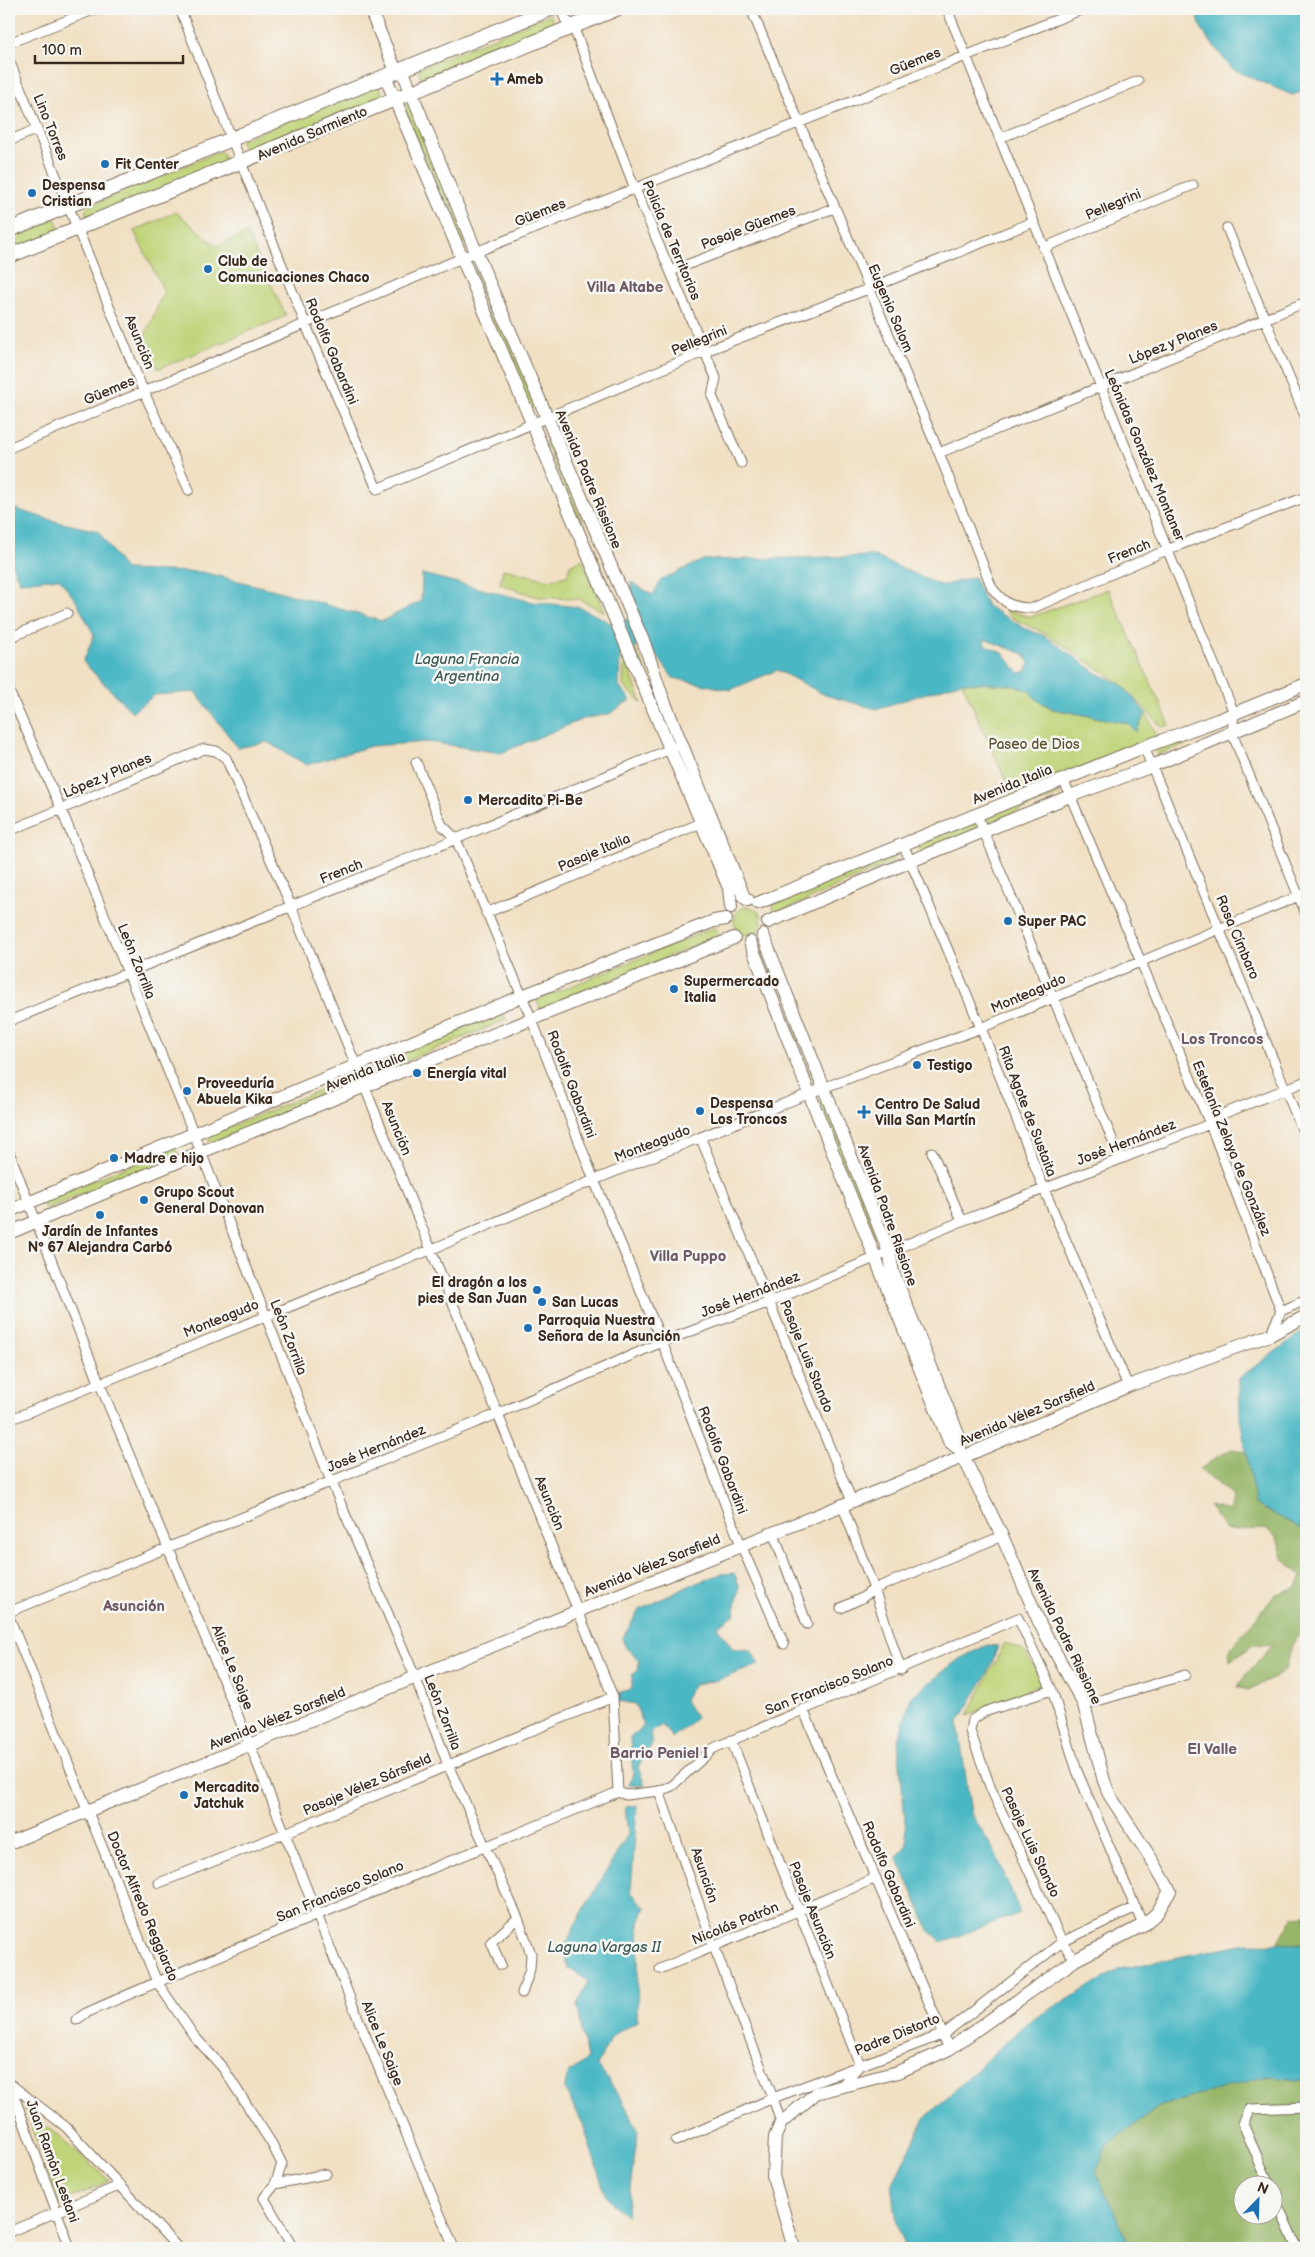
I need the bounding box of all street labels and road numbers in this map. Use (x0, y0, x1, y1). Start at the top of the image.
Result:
street label: Güemes (887, 44, 943, 79)
street label: Lino Torres (29, 91, 72, 163)
street label: Avenida Sarmiento (255, 103, 370, 164)
street label: Policía de Territorios (639, 178, 704, 303)
street label: Pellegrini (1083, 185, 1143, 224)
street label: Güemes (512, 195, 568, 230)
street label: Pasaje Güemes (698, 202, 798, 253)
street label: Eugenio Salom (864, 261, 917, 355)
street label: Rodolfo Gabardini (301, 295, 362, 407)
street label: Asunción (121, 312, 158, 372)
street label: López y Planes (1126, 317, 1220, 368)
street label: Pellegrini (669, 322, 730, 359)
street label: Leónidas González Montaner (1101, 367, 1189, 545)
street label: Güemes (81, 372, 137, 409)
street label: Avenida Padre Rissione (552, 407, 626, 551)
street label: French (1105, 535, 1153, 568)
street label: López y Planes (61, 749, 154, 802)
street label: Avenida Italia (970, 761, 1055, 808)
street label: Pasaje Italia (555, 830, 633, 875)
street label: French (317, 855, 365, 888)
street label: Rosa Címbaro (1212, 892, 1263, 982)
street label: León Zorrilla (114, 921, 159, 1001)
street label: Monteagudo (988, 970, 1068, 1017)
street label: Rodolfo Gabardini (543, 1028, 600, 1140)
street label: Rita Agote de Sustaita (995, 1043, 1060, 1179)
street label: Avenida Italia (323, 1048, 408, 1095)
street label: Estefanía Zelaya de González (1189, 1058, 1275, 1239)
street label: Asunción (378, 1098, 415, 1158)
street label: José Hernández (1074, 1116, 1178, 1169)
street label: Monteagudo (612, 1121, 693, 1166)
street label: Avenida Padre Rissione (854, 1142, 921, 1288)
street label: José Hernández (698, 1268, 802, 1321)
street label: Monteagudo (181, 1296, 261, 1341)
street label: León Zorrilla (266, 1297, 311, 1377)
street label: Pasaje Luis Stando (776, 1297, 837, 1415)
street label: Avenida Vélez Sarsfield (957, 1377, 1098, 1450)
street label: Rodolfo Gabardini (694, 1404, 751, 1516)
street label: José Hernández (325, 1421, 428, 1476)
street label: Asunción (531, 1473, 568, 1533)
street label: Avenida Vélez Sarsfield (582, 1530, 723, 1601)
street label: Avenida Padre Rissione (1024, 1565, 1105, 1707)
street label: Alice Le Saige (208, 1622, 257, 1712)
street label: San Francisco Solano (763, 1652, 896, 1719)
street label: León Zorrilla (420, 1672, 465, 1752)
street label: Avenida Vélez Sarsfield (207, 1683, 348, 1754)
street label: Pasaje Vélez Sársfield (300, 1750, 434, 1819)
street label: Pasaje Luis Stando (997, 1784, 1064, 1900)
street label: Rodolfo Gabardini (858, 1818, 919, 1930)
street label: Doctor Alfredo Reggiardo (103, 1829, 182, 1984)
street label: Asunción (687, 1845, 722, 1905)
street label: San Francisco Solano (274, 1857, 407, 1926)
street label: Pasaje Asunción (785, 1859, 840, 1962)
street label: Nicolás Patrón (689, 1898, 781, 1949)
street label: Alice Le Saige (358, 1998, 407, 2088)
street label: Padre Distorto (852, 2010, 942, 2059)
street label: Juan Ramón Lestani (22, 2097, 83, 2225)

